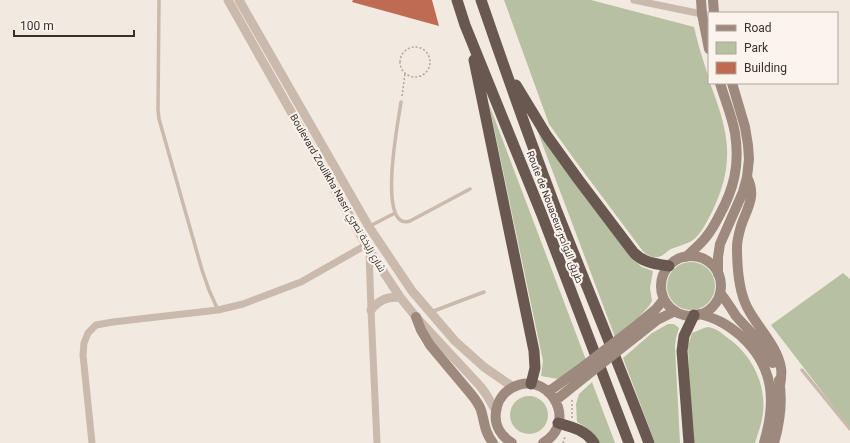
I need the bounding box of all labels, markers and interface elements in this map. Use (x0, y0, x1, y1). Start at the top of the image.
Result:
scale bar (14, 12, 134, 38)
legend (708, 12, 838, 84)
text: 100 m (20, 19, 54, 33)
text: Road (744, 21, 772, 35)
text: Park (744, 41, 769, 55)
text: Building (744, 61, 787, 75)
street label: Boulevard Zoulikha Nasri شارع زليخة نصري (286, 112, 388, 275)
street label: Route de Nouaceur طريق النواصر (524, 149, 585, 285)

